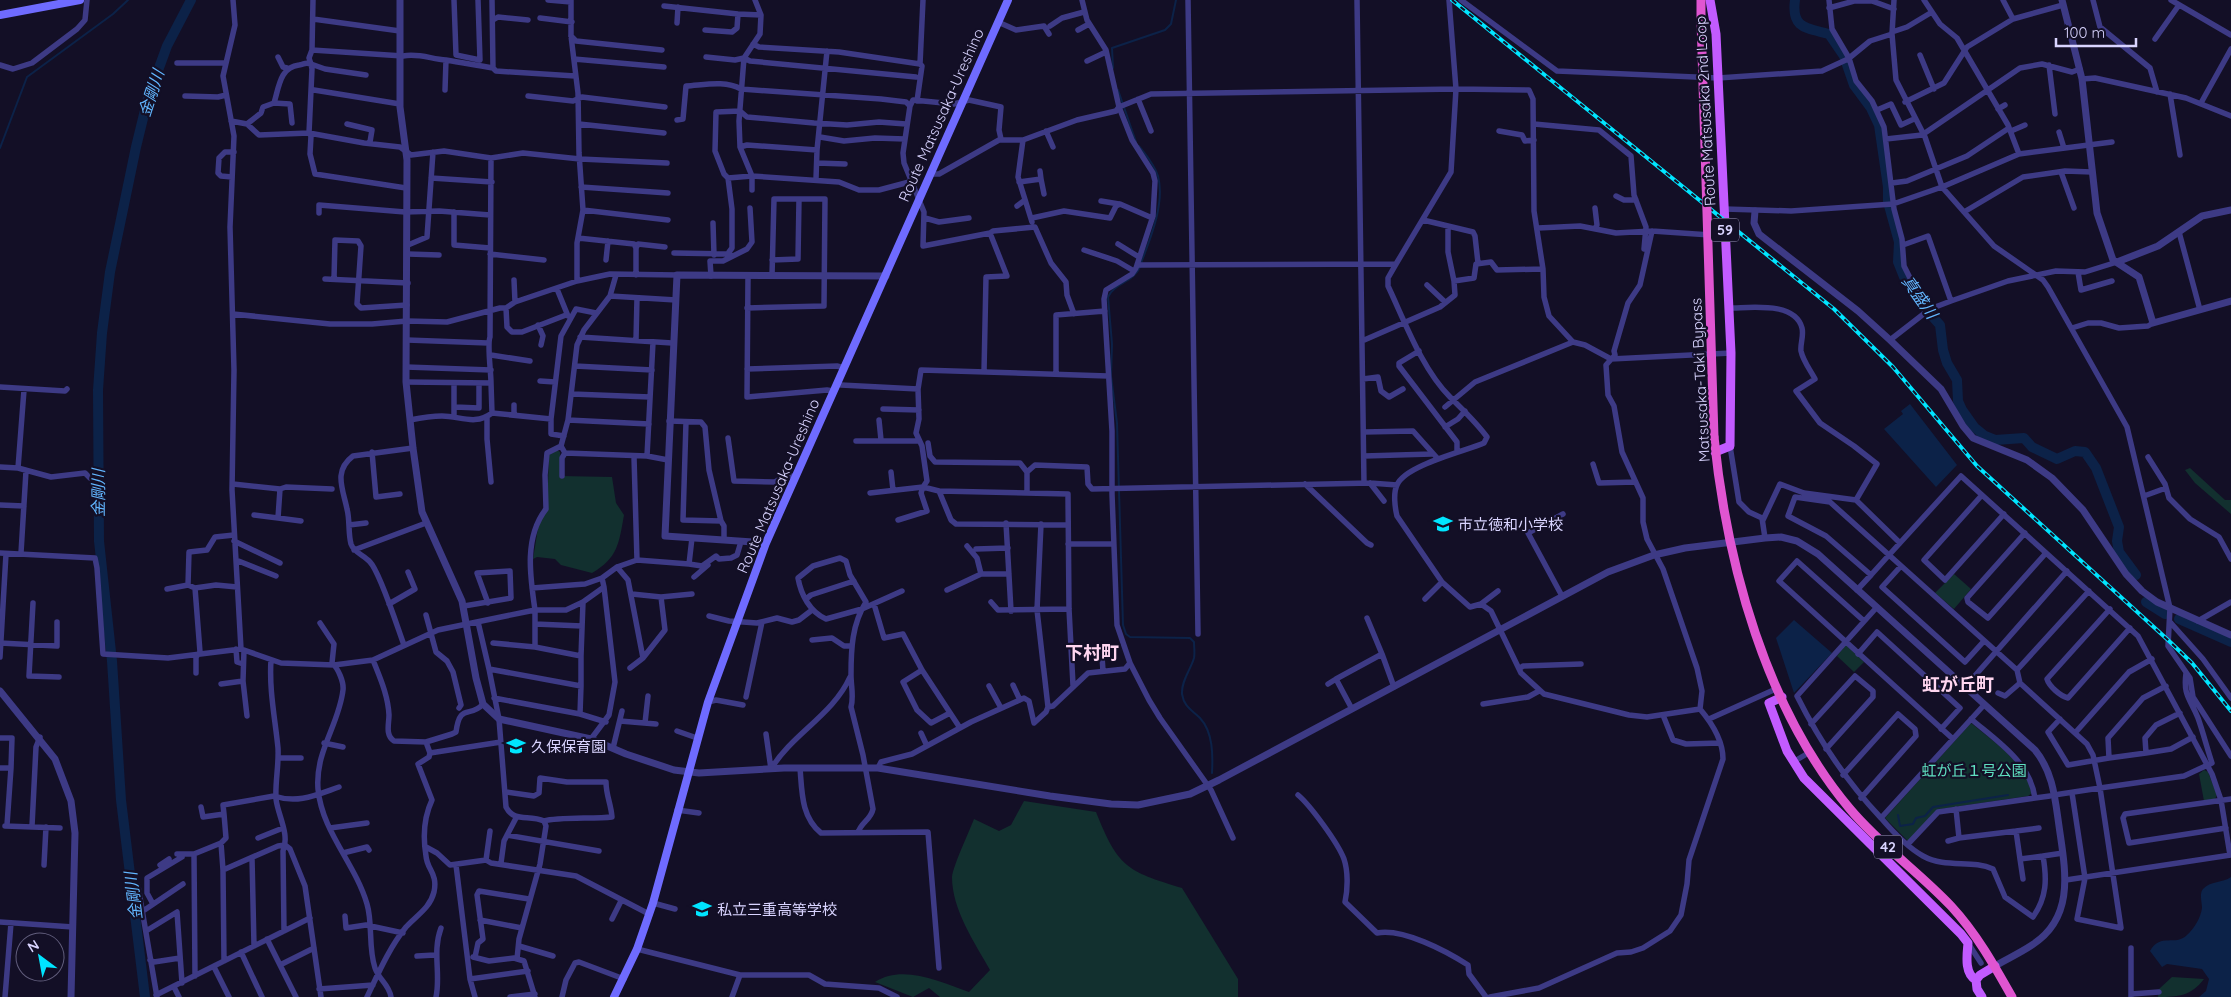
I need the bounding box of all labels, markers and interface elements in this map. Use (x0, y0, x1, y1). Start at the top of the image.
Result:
street label: Route Matsusaka 2nd Loop (1691, 15, 1719, 207)
scale bar (2056, 15, 2136, 47)
text: 100 m (2064, 23, 2105, 42)
street label: Route Matsusaka-Ureshino (894, 25, 988, 205)
water label: 金剛川 (134, 65, 169, 119)
road number: 59 (1711, 218, 1739, 242)
water label: 真盛川 (1898, 272, 1943, 324)
street label: Matsusaka-Taki Bypass (1686, 298, 1714, 462)
street label: Route Matsusaka-Ureshino (733, 396, 823, 576)
water label: 金剛川 (88, 467, 108, 517)
school or university icon: 市立徳和小学校 (1432, 513, 1454, 535)
place label: 市立徳和小学校 (1458, 515, 1563, 534)
district label: 下村町 (1065, 641, 1119, 664)
district label: 虹が丘町 (1922, 673, 1994, 696)
school or university icon: 久保保育園 (505, 735, 527, 757)
place label: 久保保育園 (531, 737, 606, 756)
park label: 虹が丘１号公園 (1921, 761, 2027, 780)
road number: 42 (1874, 836, 1902, 859)
water label: 金剛川 (120, 869, 146, 921)
school or university icon: 私立三重高等学校 (691, 898, 713, 920)
place label: 私立三重高等学校 (717, 900, 837, 919)
north arrow (15, 932, 65, 982)
text: N (24, 936, 42, 956)

